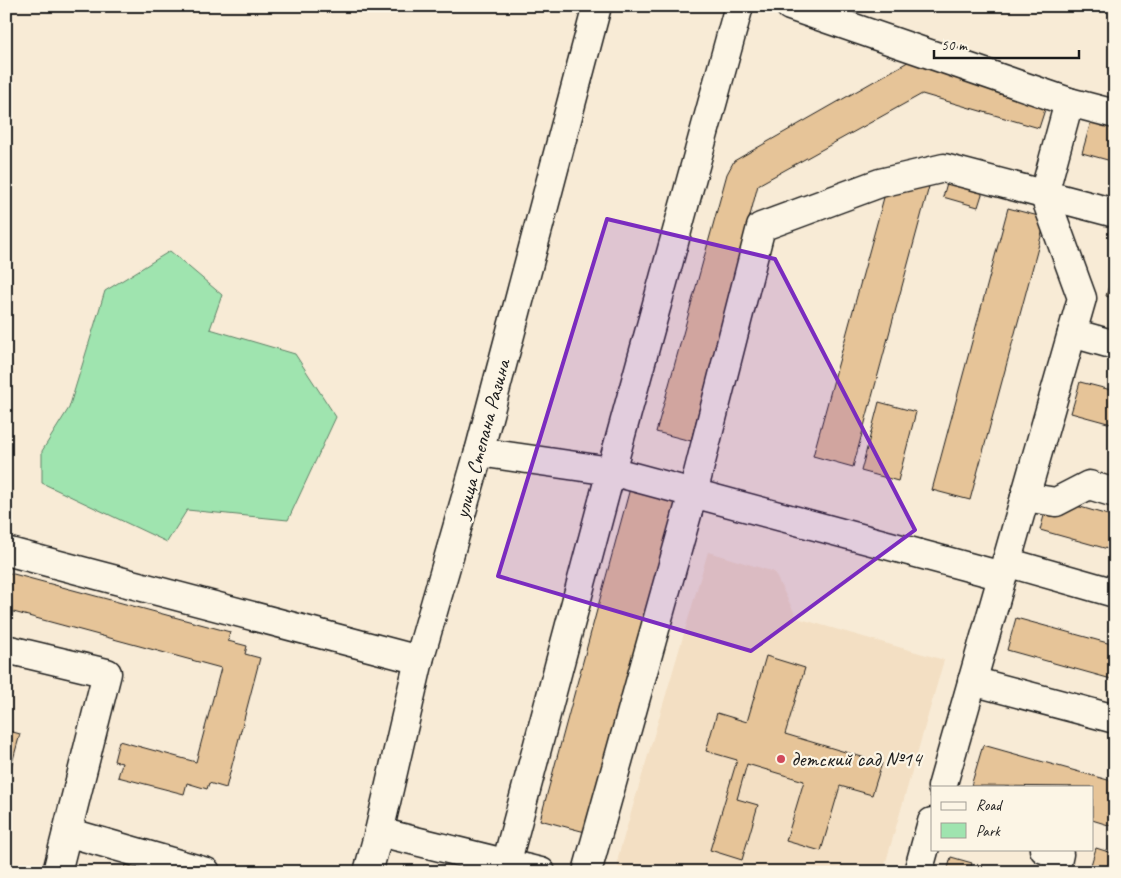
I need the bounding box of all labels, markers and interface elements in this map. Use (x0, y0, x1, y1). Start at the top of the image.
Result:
scale bar (934, 28, 1078, 60)
text: 50 m (941, 36, 968, 55)
street label: улица Степана Разина (448, 354, 516, 523)
place label: детский сад №14 (791, 746, 924, 772)
marker: детский сад №14 (775, 753, 787, 765)
legend (931, 786, 1094, 850)
text: Road (976, 796, 1003, 815)
text: Park (976, 822, 1001, 841)

